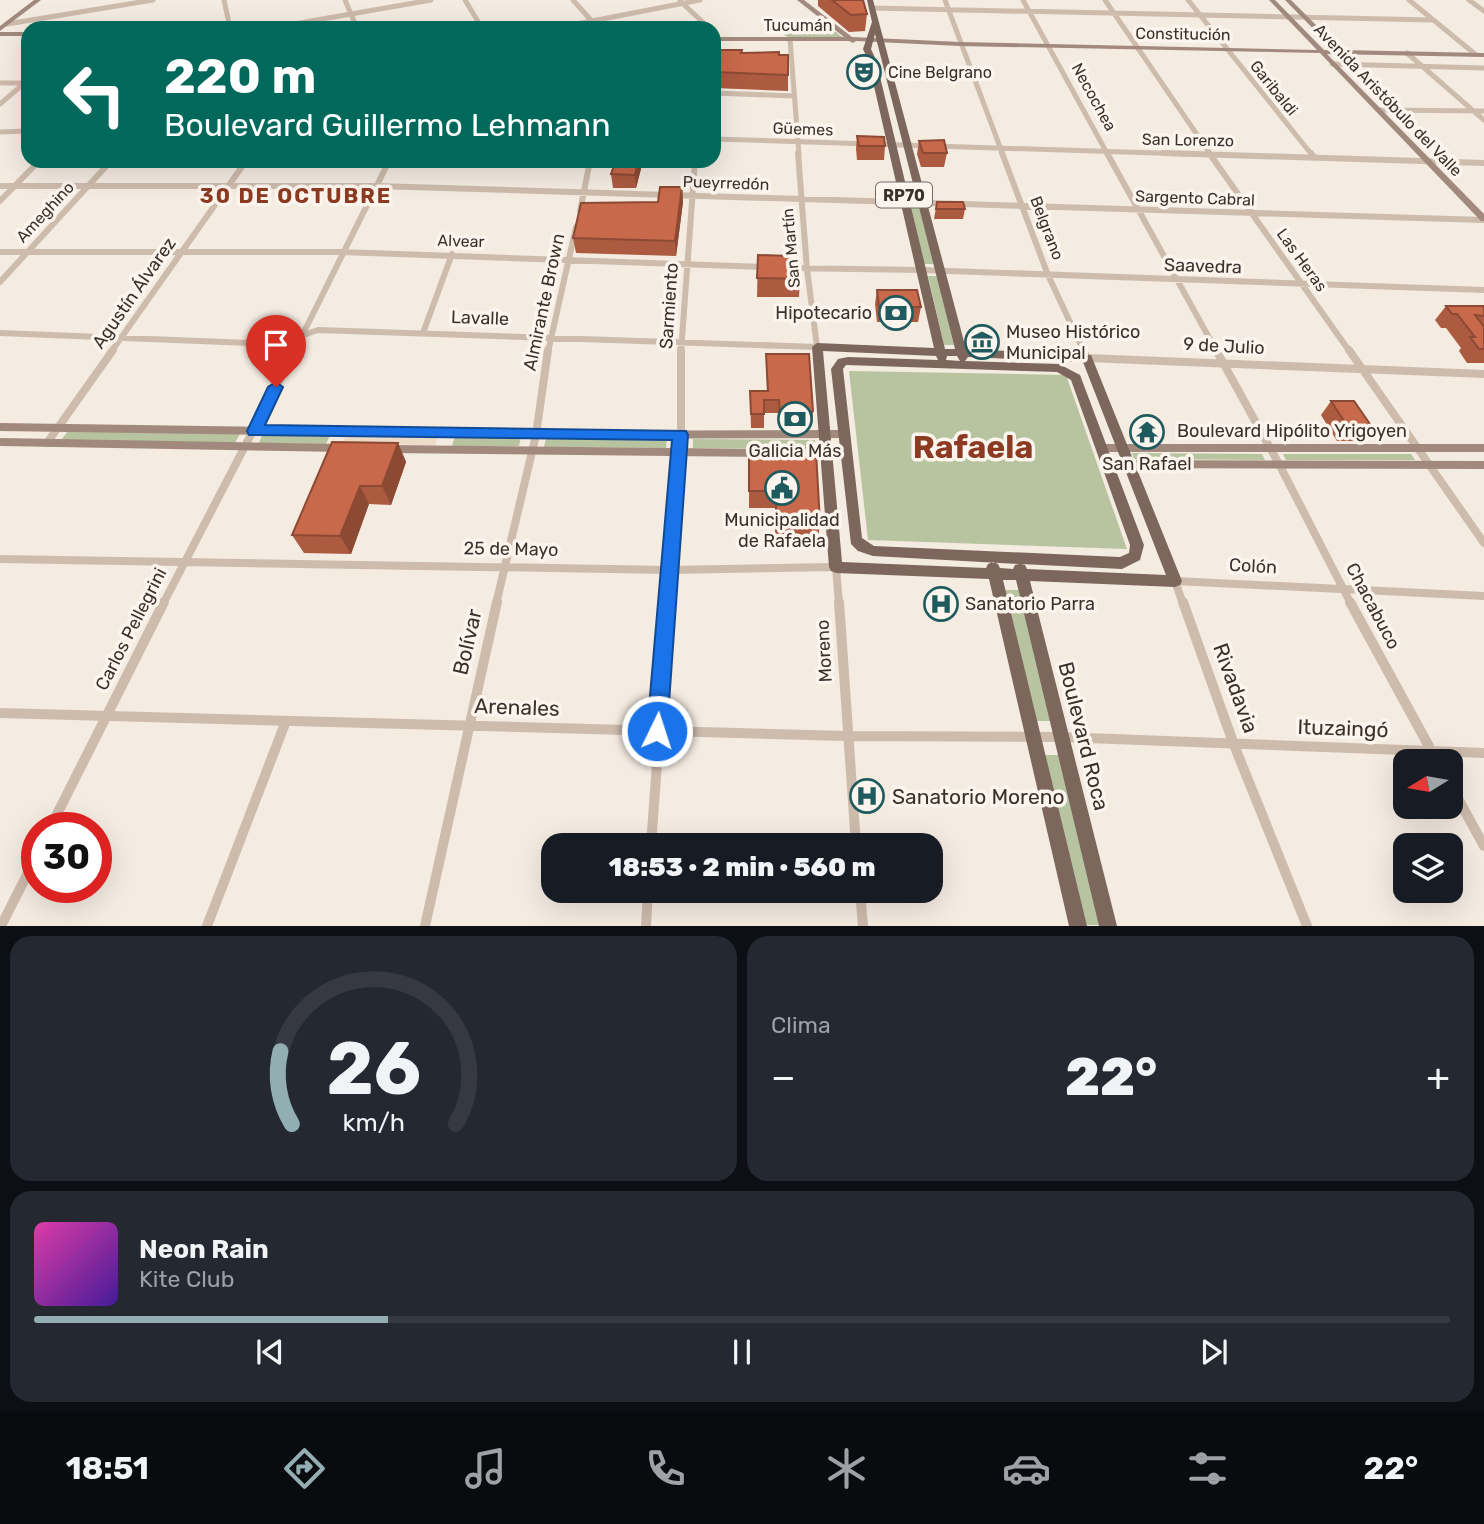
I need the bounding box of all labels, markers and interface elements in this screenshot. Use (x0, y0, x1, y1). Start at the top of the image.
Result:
street label: Tucumán (764, 16, 832, 35)
street label: Avenida Aristóbulo del Valle (1310, 20, 1466, 180)
street label: Constitución (1135, 24, 1231, 44)
text: 220 m (164, 47, 316, 105)
icon: left (49, 49, 140, 140)
theatre icon: Cine Belgrano (845, 53, 883, 91)
street label: Garibaldi (1246, 57, 1302, 119)
street label: Necochea (1068, 60, 1120, 134)
place label: Cine Belgrano (888, 63, 992, 82)
text: Boulevard Guillermo Lehmann (164, 106, 611, 144)
street label: Güemes (772, 118, 834, 140)
street label: San Lorenzo (1142, 130, 1234, 150)
street label: Pueyrredón (682, 172, 770, 194)
street label: Ameghino (12, 178, 78, 246)
road number: RP70 (876, 182, 932, 208)
district label: 30 DE OCTUBRE (200, 183, 392, 208)
street label: Sargento Cabral (1135, 186, 1255, 210)
street label: Belgrano (1026, 193, 1068, 263)
street label: San Martín (778, 207, 804, 289)
street label: Las Heras (1273, 225, 1331, 295)
street label: Alvear (437, 231, 485, 251)
street label: Almirante Brown (519, 231, 569, 373)
street label: Agustín Álvarez (87, 233, 181, 353)
street label: Saavedra (1164, 254, 1242, 278)
street label: Sarmiento (655, 262, 683, 350)
bank icon: Hipotecario (877, 294, 915, 332)
place label: Hipotecario (775, 302, 872, 324)
street label: Lavalle (451, 306, 509, 330)
pin (246, 315, 306, 387)
place label: Museo Histórico Municipal (1006, 321, 1140, 364)
museum icon: Museo Histórico Municipal (963, 323, 1001, 361)
icon: arrive (257, 326, 295, 364)
street label: 9 de Julio (1183, 333, 1265, 359)
bank icon: Galicia Más (776, 400, 814, 438)
temple icon: San Rafael (1128, 413, 1166, 451)
street label: Boulevard Hipólito Yrigoyen (1177, 420, 1407, 442)
district label: Rafaela (913, 428, 1033, 466)
place label: Galicia Más (749, 440, 841, 462)
place label: San Rafael (1102, 453, 1192, 475)
public building icon: Municipalidad de Rafaela (763, 469, 801, 507)
place label: Municipalidad de Rafaela (724, 509, 840, 552)
street label: 25 de Mayo (463, 537, 559, 561)
street label: Colón (1228, 554, 1278, 578)
street label: Chacabuco (1341, 559, 1405, 653)
street label: Carlos Pellegrini (91, 564, 171, 694)
hospital icon: Sanatorio Parra (922, 585, 960, 623)
place label: Sanatorio Parra (965, 593, 1095, 615)
street label: Bolívar (447, 607, 487, 677)
street label: Moreno (811, 619, 837, 683)
street label: Rivadavia (1208, 640, 1264, 736)
street label: Boulevard Roca (1053, 659, 1115, 813)
street label: Arenales (474, 693, 560, 721)
position arrow (620, 694, 694, 768)
street label: Ituzaingó (1297, 714, 1389, 742)
north arrow (1393, 749, 1463, 819)
map controls (1393, 749, 1463, 903)
hospital icon: Sanatorio Moreno (848, 777, 886, 815)
place label: Sanatorio Moreno (892, 784, 1064, 809)
speed limit sign: 30 (21, 812, 112, 903)
button: layers (1393, 833, 1463, 903)
text: 18:53 · 2 min · 560 m (608, 852, 876, 883)
text: Clima (771, 1011, 831, 1039)
text: 26 (326, 1027, 421, 1113)
text: 22° (1065, 1046, 1157, 1108)
text: − (771, 1054, 796, 1100)
text: + (1426, 1054, 1450, 1100)
text: km/h (342, 1108, 405, 1137)
text: Neon Rain (139, 1234, 269, 1265)
text: Kite Club (139, 1265, 234, 1293)
icon: previous (251, 1333, 289, 1371)
icon: pause (723, 1333, 761, 1371)
icon: next (1195, 1333, 1233, 1371)
icon: directions (280, 1444, 329, 1493)
icon: music (461, 1444, 510, 1493)
icon: phone (641, 1444, 690, 1493)
icon: climate (822, 1444, 871, 1493)
icon: car (1002, 1444, 1051, 1493)
icon: filters (1183, 1444, 1232, 1493)
text: 18:51 (66, 1449, 149, 1487)
text: 22° (1363, 1449, 1418, 1487)

